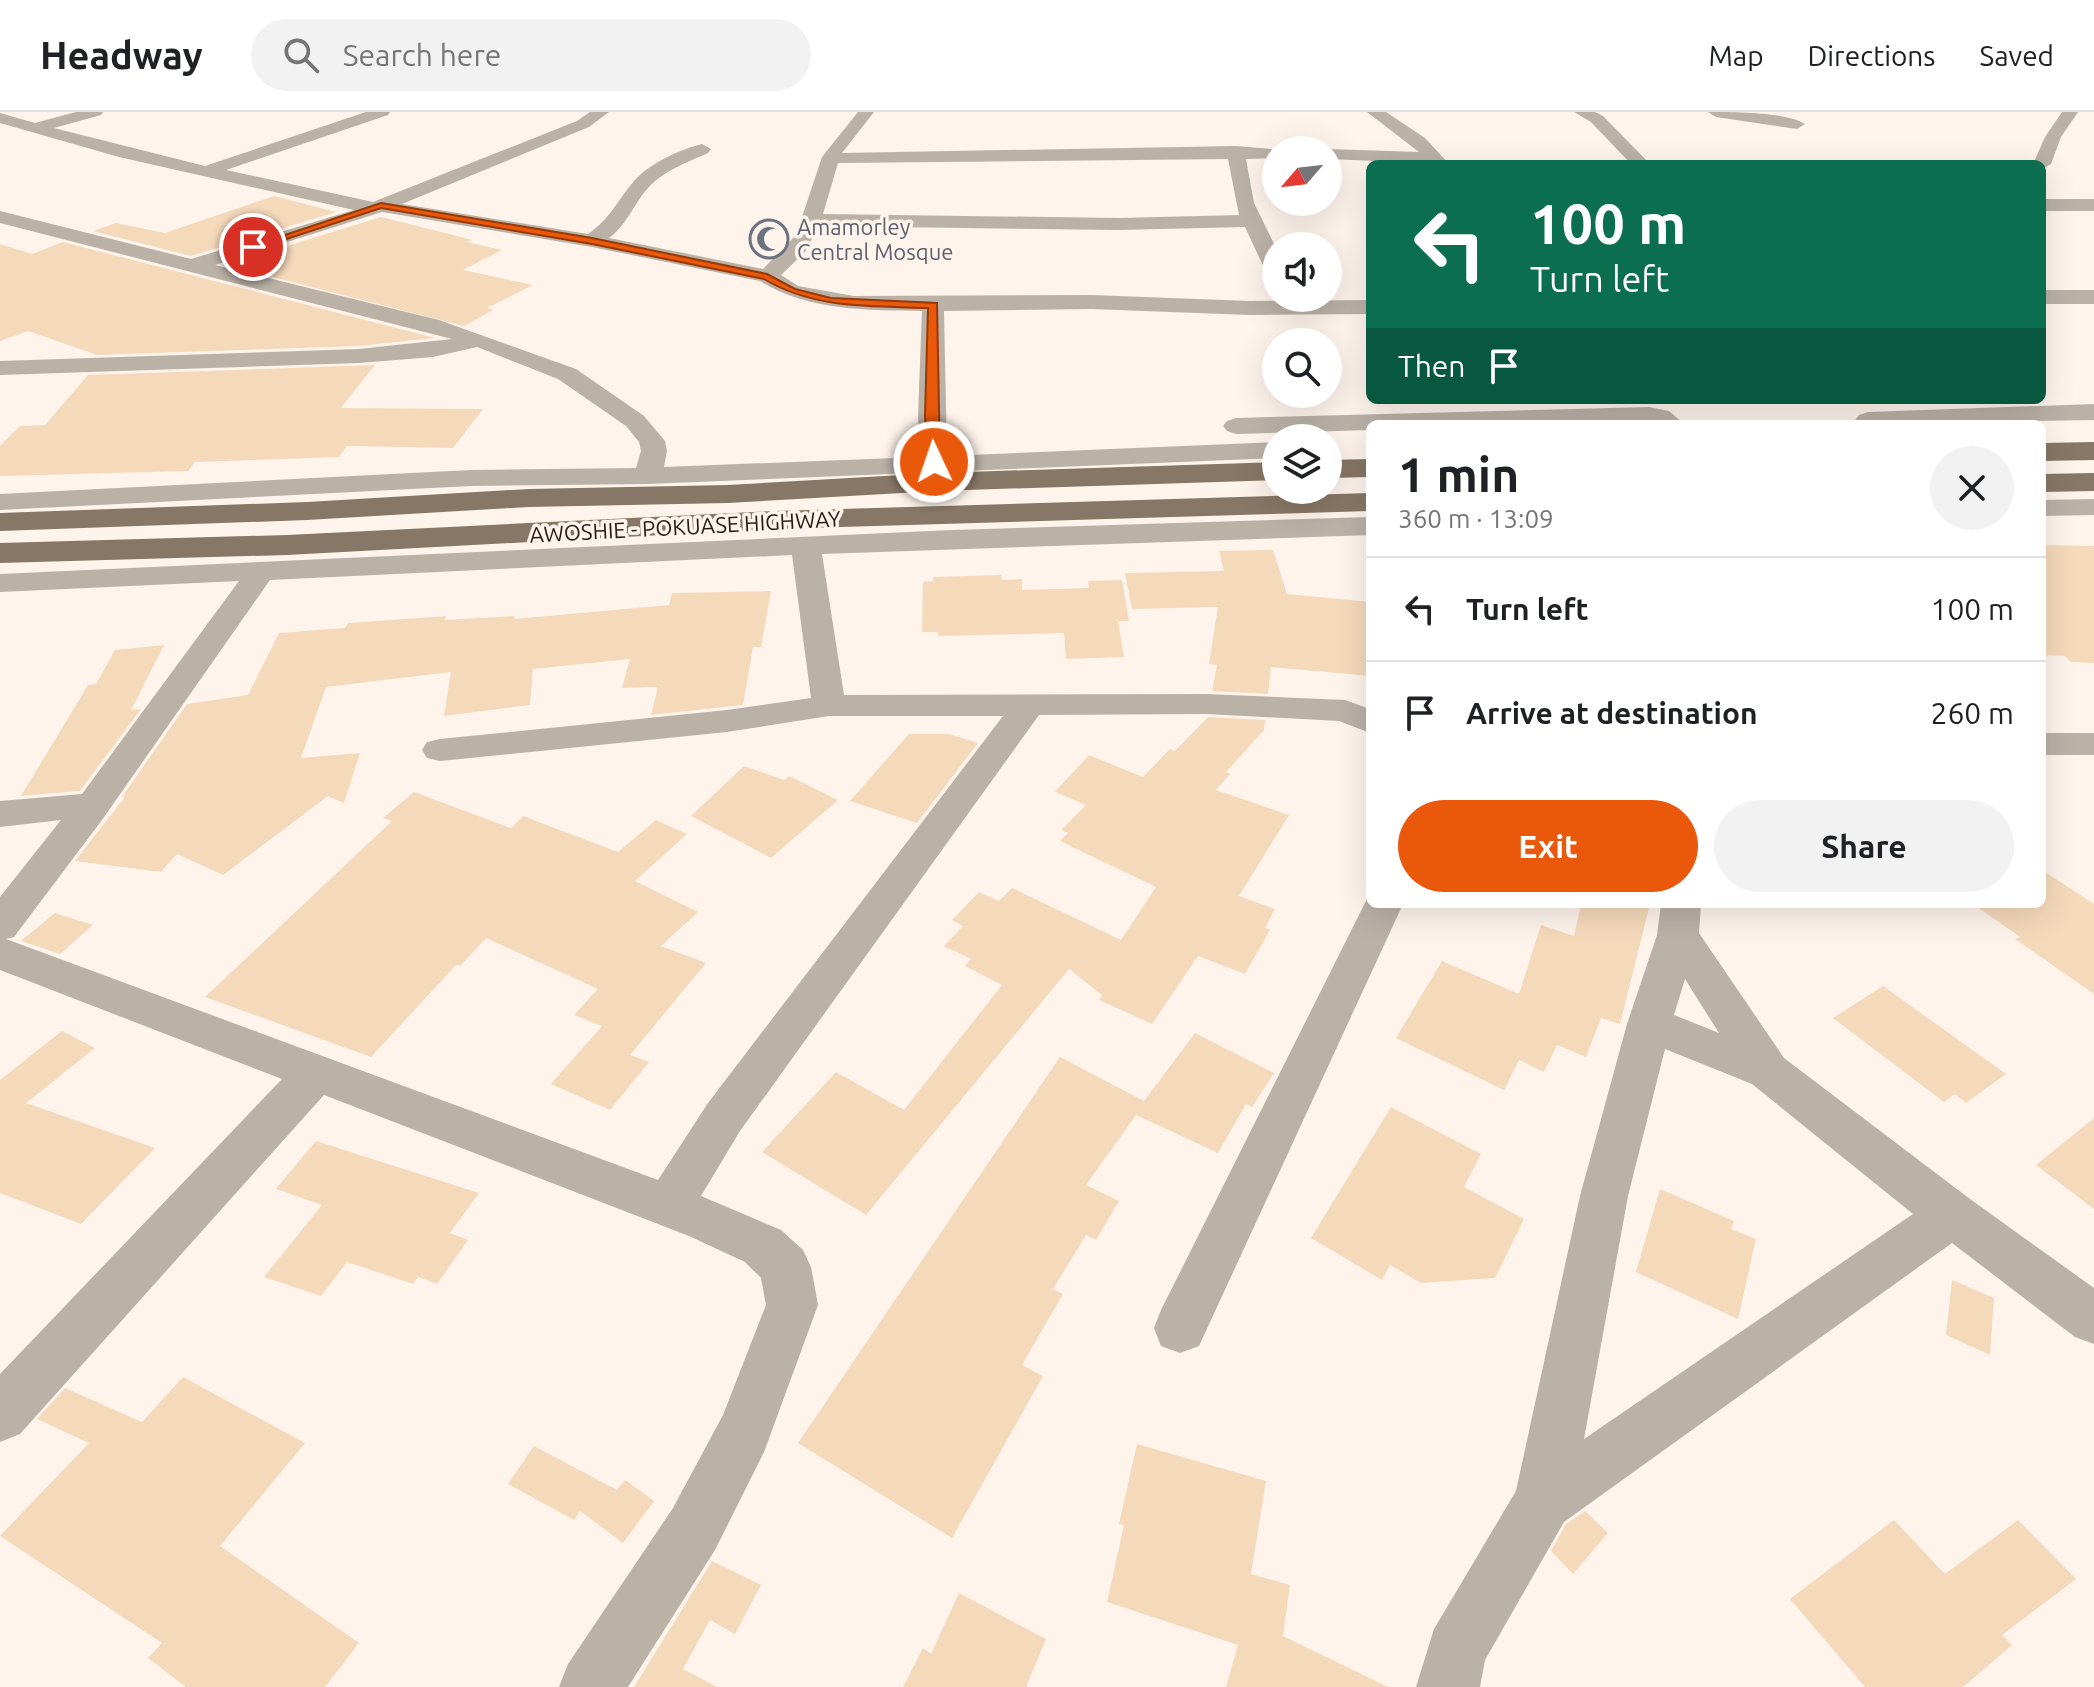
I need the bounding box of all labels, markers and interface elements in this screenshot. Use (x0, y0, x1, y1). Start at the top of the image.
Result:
search box (251, 19, 811, 91)
icon: search (279, 33, 323, 77)
text: Headway (40, 34, 203, 76)
text: Search here (343, 38, 501, 72)
text: Map (1708, 40, 1764, 71)
text: Directions (1808, 40, 1935, 71)
text: Saved (1979, 40, 2054, 71)
north arrow (1262, 136, 1342, 216)
map controls (1262, 136, 1342, 504)
icon: left (1398, 192, 1502, 296)
text: 100 m (1530, 192, 1686, 255)
pin (219, 213, 287, 281)
place label: Amamorley Central Mosque (797, 214, 953, 264)
mosque icon: Amamorley Central Mosque (748, 218, 790, 260)
icon: arrive (231, 225, 275, 269)
button: sound (1262, 232, 1342, 312)
text: Turn left (1530, 258, 1669, 299)
button: search (1262, 328, 1342, 408)
icon: arrive (1482, 344, 1526, 388)
text: Then (1398, 349, 1466, 383)
position arrow (892, 420, 976, 504)
button: layers (1262, 424, 1342, 504)
button: close (1930, 446, 2014, 530)
text: 1 min (1398, 447, 1519, 501)
text: 360 m · 13:09 (1398, 504, 1554, 533)
street label: AWOSHIE - POKUASE HIGHWAY (529, 505, 841, 547)
icon: left (1398, 587, 1442, 631)
text: Turn left (1466, 592, 1588, 626)
text: 100 m (1930, 592, 2014, 626)
icon: arrive (1398, 691, 1442, 735)
text: Arrive at destination (1466, 696, 1758, 730)
text: 260 m (1930, 696, 2014, 730)
button: Exit (1398, 800, 1698, 892)
button: Share (1714, 800, 2014, 892)

